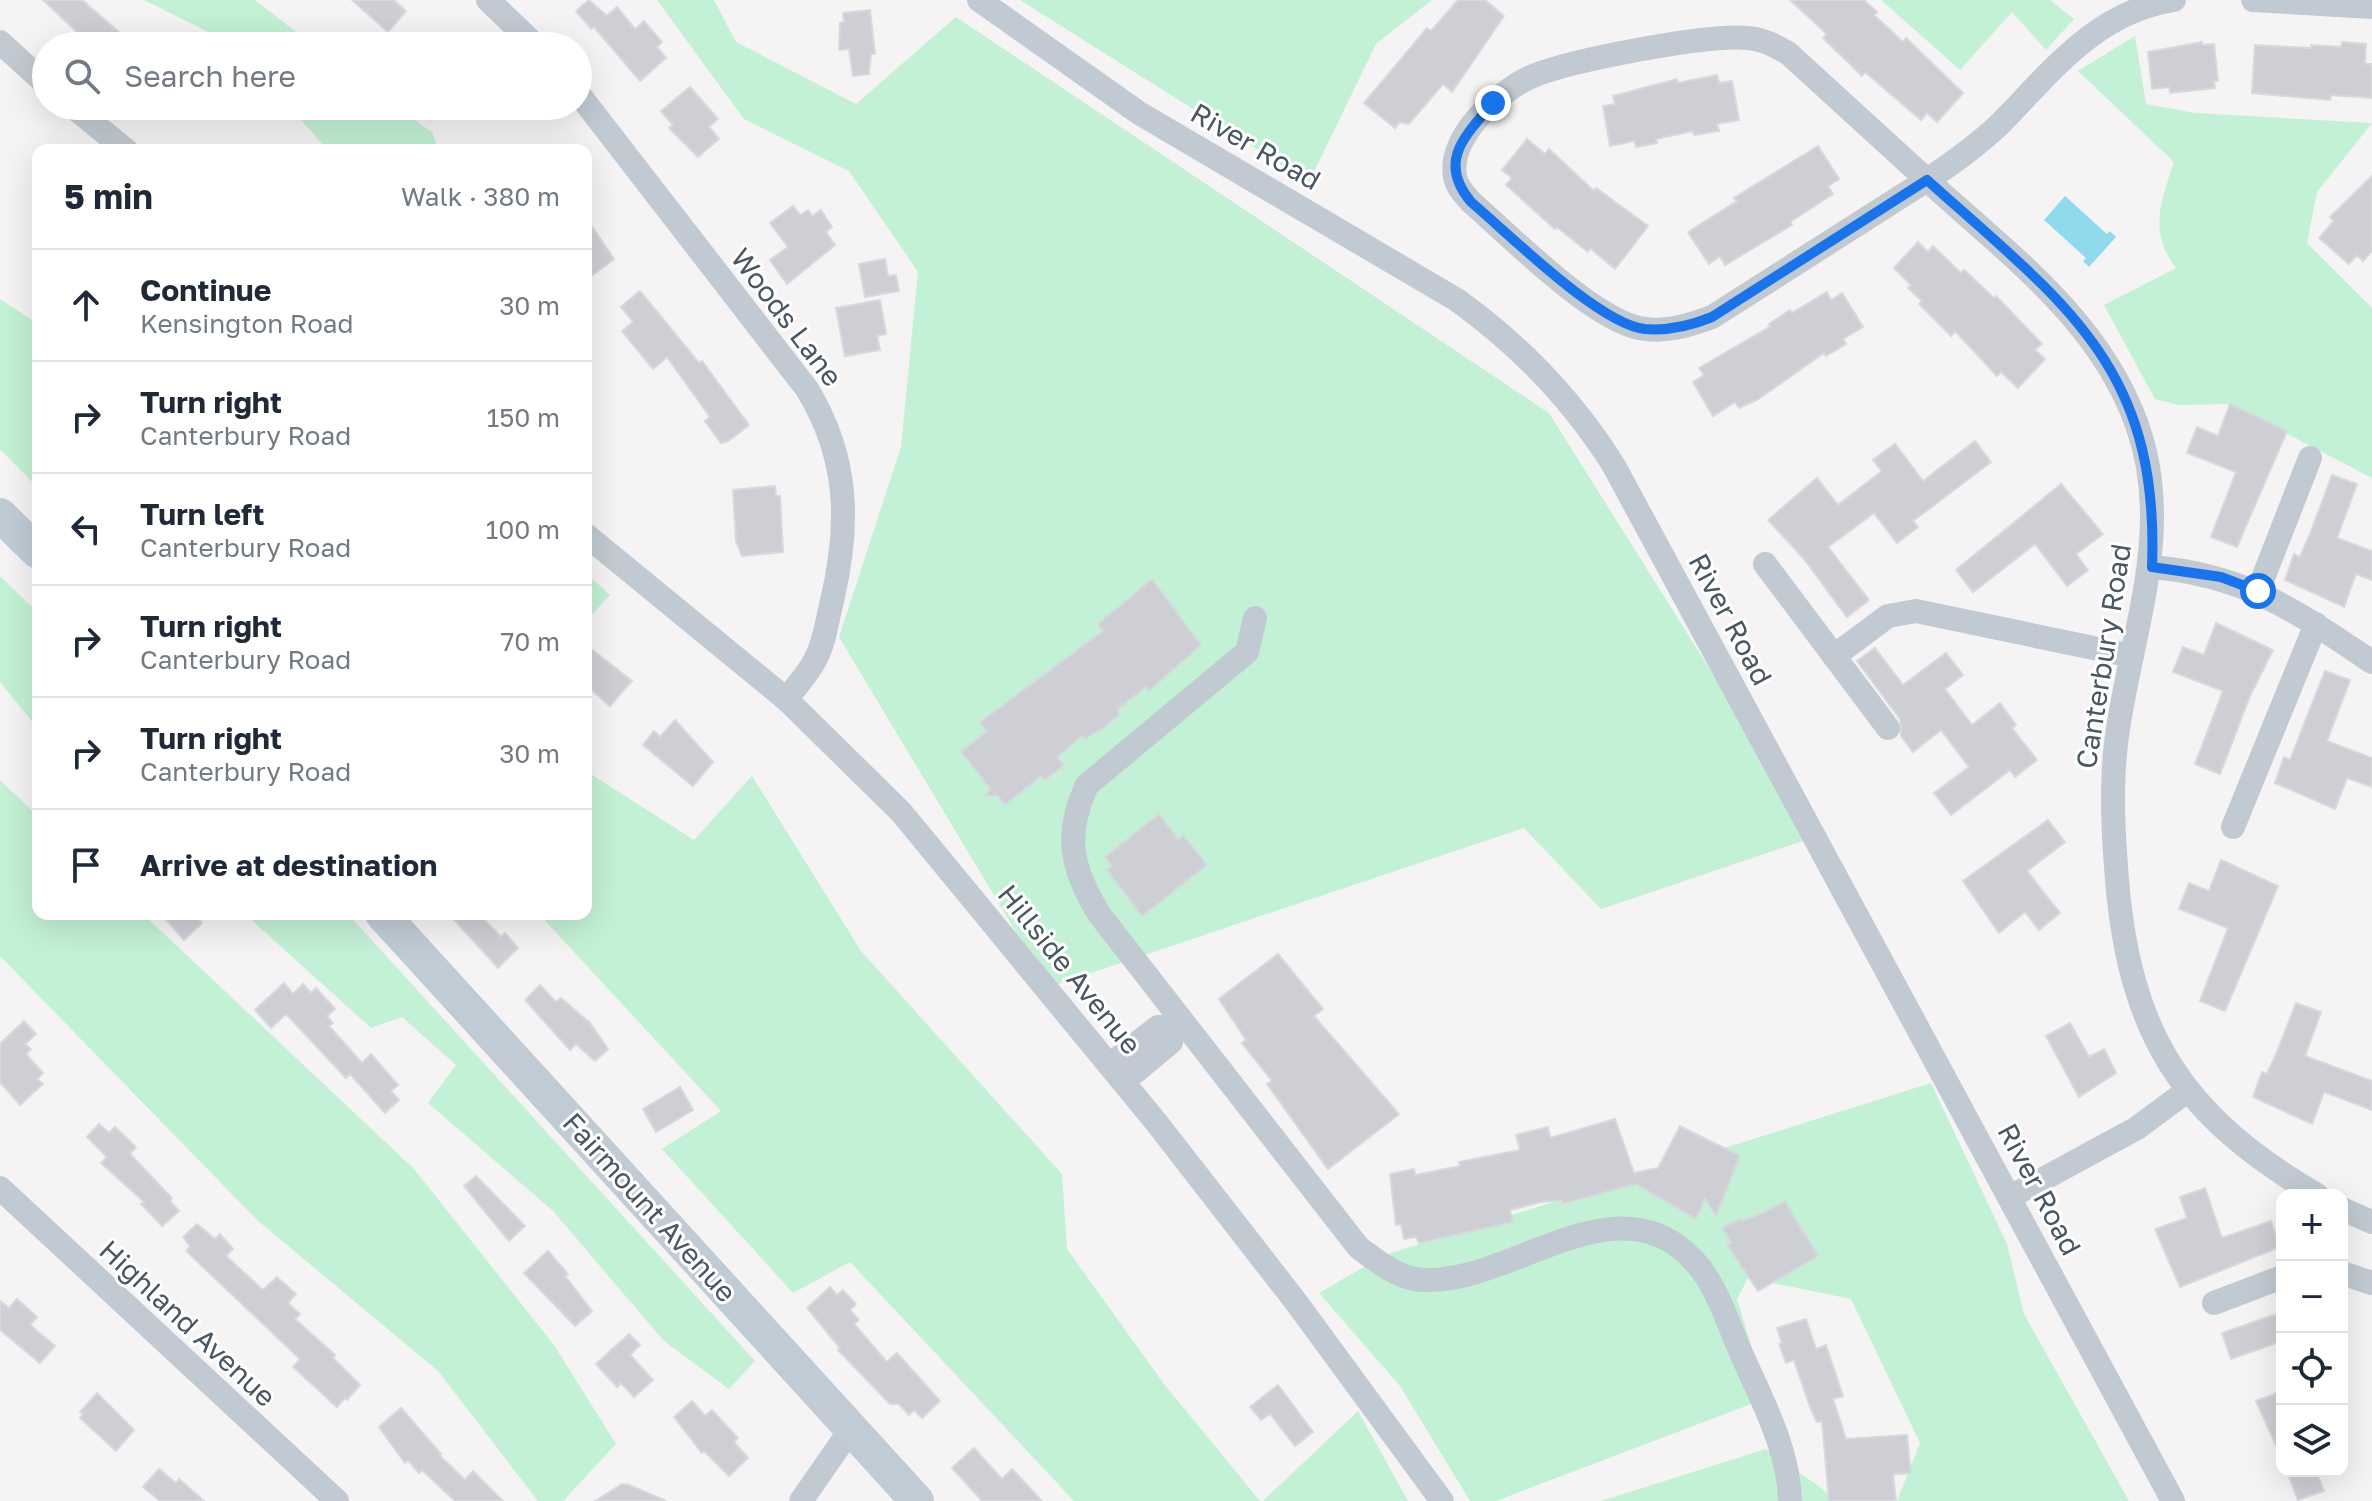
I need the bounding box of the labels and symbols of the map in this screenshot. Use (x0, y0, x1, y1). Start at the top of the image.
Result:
route end (1475, 85, 1511, 121)
street label: River Road (1185, 96, 1327, 196)
street label: Woods Lane (724, 242, 850, 392)
street label: Canterbury Road (2069, 541, 2137, 771)
street label: River Road (1683, 547, 1779, 691)
route start (2240, 573, 2276, 609)
street label: Hillside Avenue (992, 878, 1148, 1060)
street label: Fairmount Avenue (556, 1106, 744, 1308)
street label: River Road (1992, 1117, 2088, 1261)
street label: Highland Avenue (93, 1233, 283, 1413)

